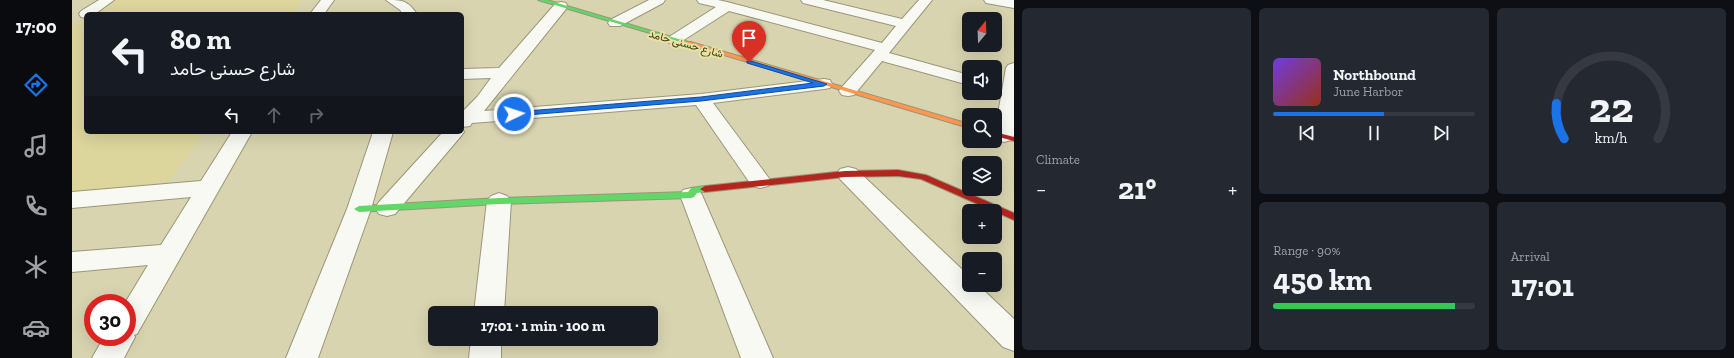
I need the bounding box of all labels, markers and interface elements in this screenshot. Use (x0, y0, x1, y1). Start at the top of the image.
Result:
north arrow (962, 12, 1002, 52)
map controls (962, 12, 1002, 292)
text: 17:00 (15, 16, 57, 38)
pin (732, 21, 766, 62)
text: 80 m (170, 23, 231, 56)
street label: شارع حسنى حامد (647, 27, 725, 62)
icon: arrive (738, 27, 760, 49)
icon: left (104, 28, 156, 80)
text: شارع حسنى حامد (170, 58, 295, 80)
button: sound (962, 60, 1002, 100)
text: Northbound (1333, 66, 1416, 84)
icon: directions (22, 71, 50, 99)
text: 22 (1589, 83, 1634, 133)
text: June Harbor (1333, 84, 1403, 99)
position arrow (493, 93, 535, 135)
icon: left (221, 104, 243, 126)
icon: ahead (263, 104, 285, 126)
icon: right (305, 104, 327, 126)
button: search (962, 108, 1002, 148)
icon: previous (1296, 122, 1318, 144)
icon: pause (1363, 122, 1385, 144)
icon: next (1430, 122, 1452, 144)
text: km/h (1595, 130, 1628, 147)
icon: music (22, 132, 50, 160)
text: Climate (1036, 152, 1080, 167)
button: layers (962, 156, 1002, 196)
text: 21° (1118, 171, 1156, 207)
text: − (1036, 176, 1046, 203)
text: + (1228, 176, 1237, 203)
icon: phone (22, 192, 50, 220)
button: + (962, 204, 1002, 244)
text: Range · 90% (1273, 243, 1340, 258)
text: Arrival (1511, 249, 1550, 264)
button: − (962, 252, 1002, 292)
icon: climate (22, 253, 50, 281)
text: 450 km (1273, 262, 1372, 298)
text: 17:01 (1511, 268, 1574, 304)
speed limit sign: 30 (84, 294, 136, 346)
icon: car (22, 314, 50, 342)
text: 17:01 · 1 min · 100 m (481, 317, 605, 335)

